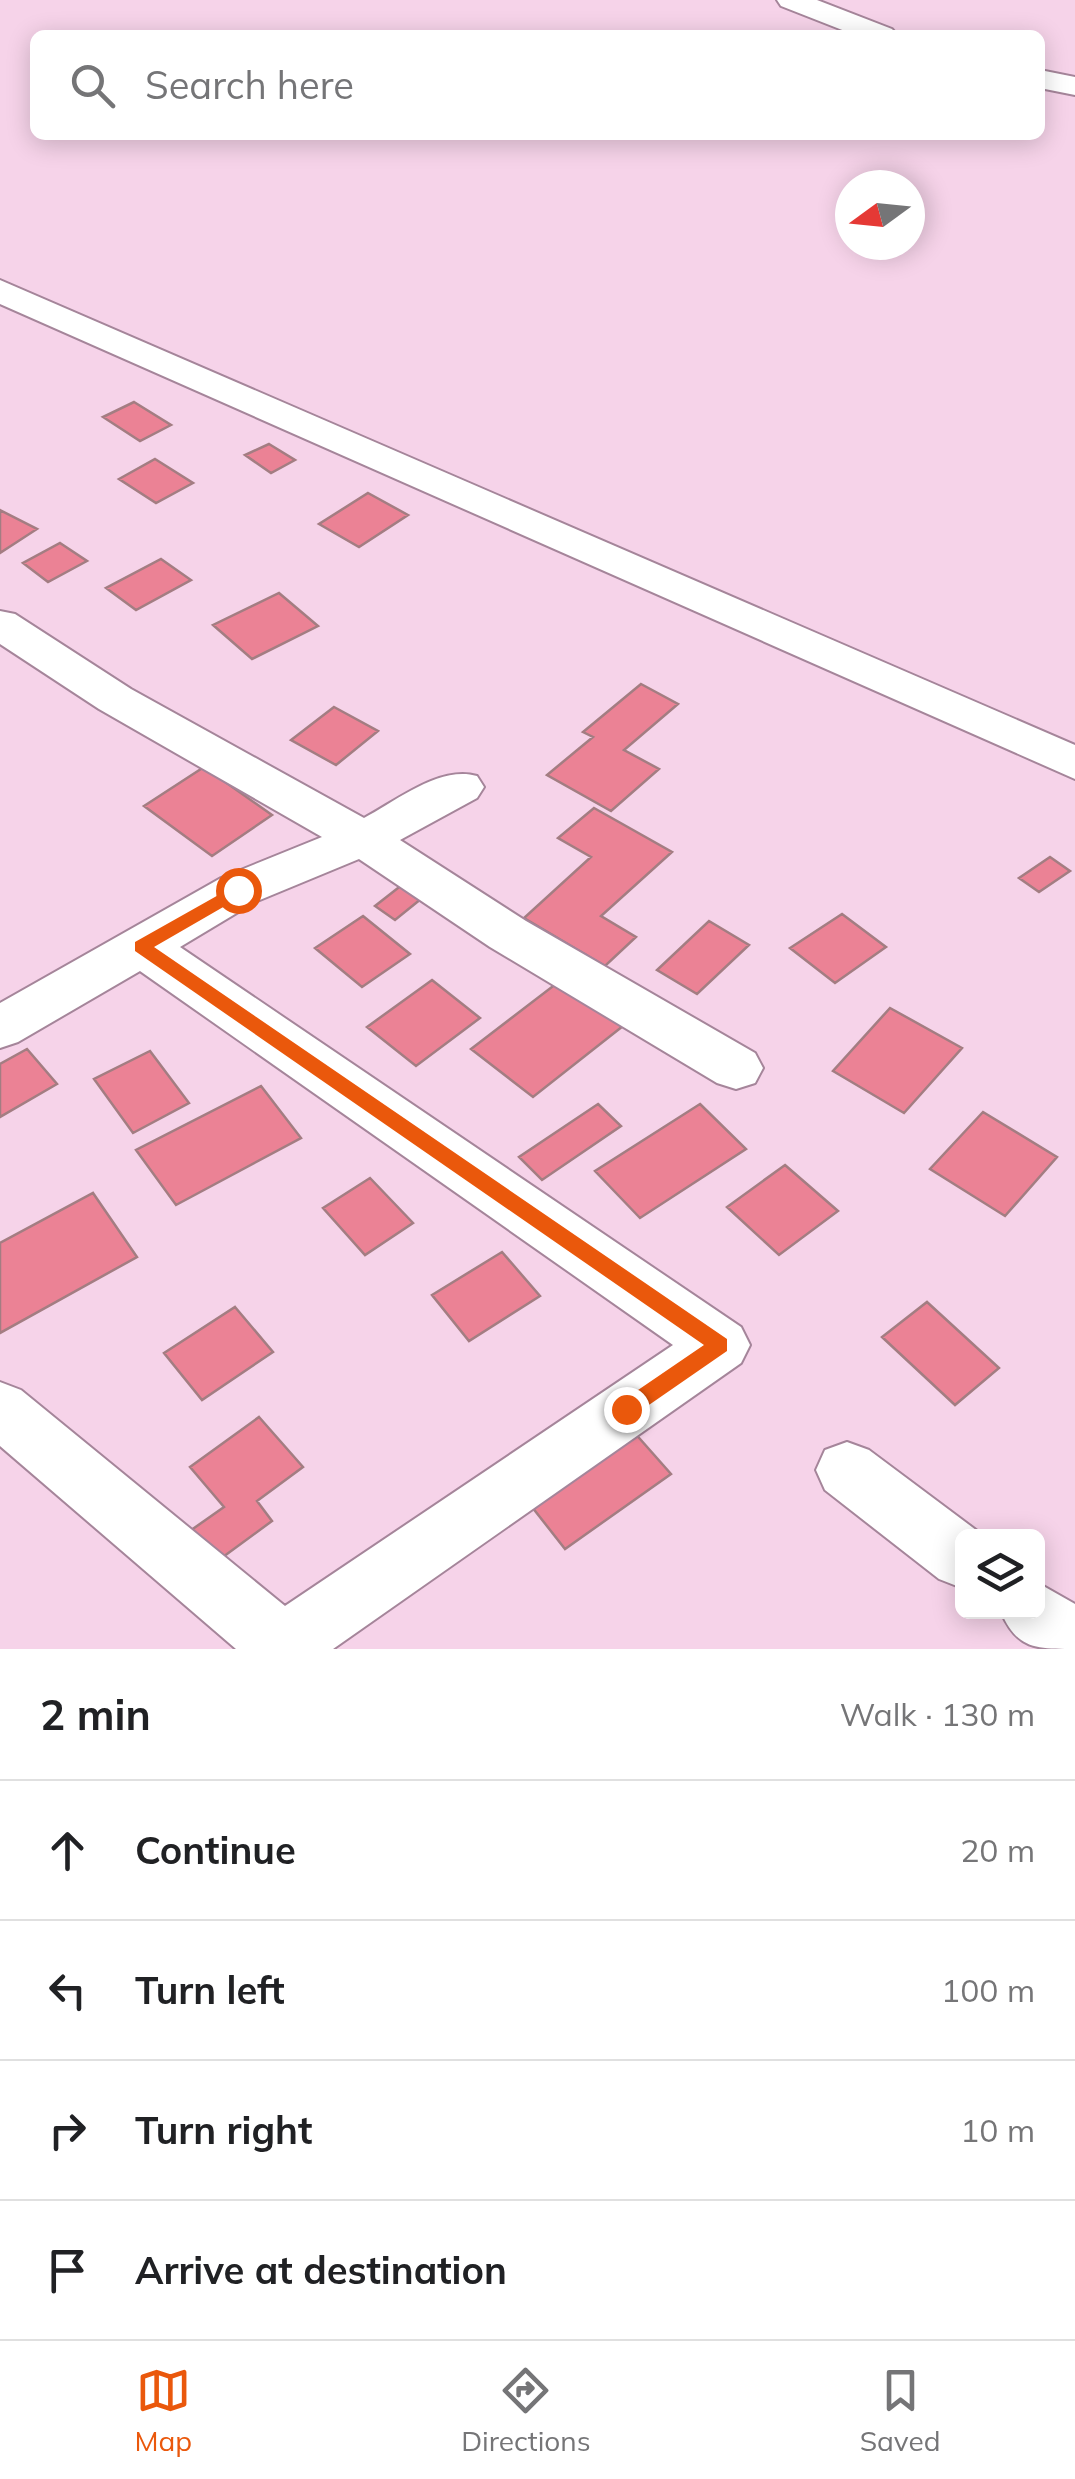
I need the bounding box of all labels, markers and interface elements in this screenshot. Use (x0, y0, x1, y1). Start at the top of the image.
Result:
search box (30, 30, 1045, 140)
icon: search (65, 58, 120, 113)
text: Search here (145, 61, 354, 109)
north arrow (835, 170, 925, 260)
route start (216, 868, 262, 914)
route end (604, 1387, 650, 1433)
map controls (955, 1529, 1045, 1619)
button: layers (955, 1529, 1045, 1619)
text: 2 min (40, 1688, 151, 1741)
text: Walk · 130 m (840, 1694, 1035, 1734)
icon: ahead (40, 1823, 95, 1878)
text: Continue (135, 1826, 296, 1874)
text: 20 m (960, 1830, 1035, 1870)
icon: left (40, 1963, 95, 2018)
text: Turn left (135, 1966, 285, 2014)
text: 100 m (941, 1970, 1035, 2010)
icon: right (40, 2103, 95, 2158)
text: Turn right (135, 2106, 312, 2154)
text: 10 m (960, 2110, 1035, 2150)
icon: arrive (40, 2243, 95, 2298)
text: Arrive at destination (135, 2246, 507, 2294)
tab: Map (135, 2363, 192, 2458)
tab: Directions (461, 2363, 591, 2458)
tab: Saved (860, 2363, 940, 2458)

